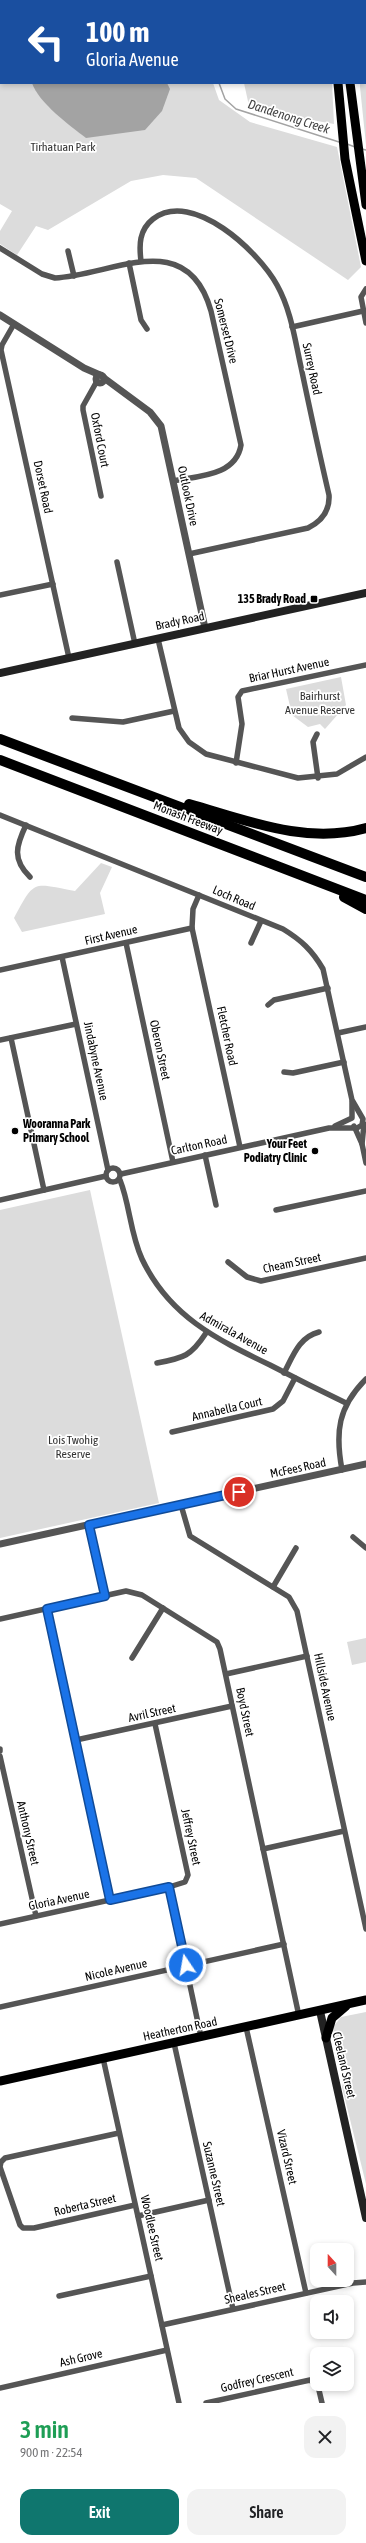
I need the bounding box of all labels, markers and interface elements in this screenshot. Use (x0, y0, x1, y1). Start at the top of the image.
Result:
icon: left (20, 16, 72, 68)
text: 100 m (86, 16, 149, 48)
text: Gloria Avenue (86, 49, 179, 70)
water label: Dandenong Creek (246, 96, 332, 137)
park label: Tirhatuan Park (30, 140, 96, 154)
street label: Somerset Drive (211, 297, 241, 365)
street label: Surrey Road (300, 342, 324, 396)
street label: Oxford Court (88, 411, 112, 469)
street label: Dorset Road (31, 459, 55, 515)
street label: Outlook Drive (175, 465, 201, 527)
place label: 135 Brady Road (238, 592, 306, 606)
marker: 135 Brady Road (309, 594, 319, 604)
street label: Brady Road (154, 609, 206, 633)
street label: Briar Hurst Avenue (248, 655, 330, 685)
park label: Bairhurst Avenue Reserve (285, 689, 355, 717)
street label: Monash Freeway (151, 798, 225, 838)
street label: Loch Road (211, 883, 257, 913)
street label: First Avenue (83, 922, 139, 948)
street label: Fletcher Road (214, 1005, 240, 1067)
street label: Oberon Street (147, 1019, 173, 1082)
street label: Jindabyne Avenue (81, 1020, 111, 1102)
place label: Wooranna Park Primary School (22, 1117, 91, 1145)
marker: Wooranna Park Primary School (10, 1126, 20, 1136)
street label: Carlton Road (170, 1132, 228, 1158)
place label: Your Feet Podiatry Clinic (244, 1137, 308, 1165)
marker: Your Feet Podiatry Clinic (310, 1146, 320, 1156)
street label: Cheam Street (262, 1250, 323, 1276)
street label: Admirala Avenue (198, 1309, 270, 1357)
street label: Annabella Court (191, 1394, 264, 1424)
park label: Lois Twohig Reserve (48, 1433, 99, 1461)
street label: McFees Road (269, 1455, 327, 1481)
pin (222, 1475, 256, 1509)
icon: arrive (228, 1481, 250, 1503)
street label: Hillside Avenue (311, 1652, 339, 1722)
street label: Boyd Street (233, 1686, 257, 1738)
street label: Avril Street (127, 1701, 178, 1725)
street label: Anthony Street (14, 1800, 42, 1867)
street label: Jeffrey Street (178, 1807, 204, 1867)
street label: Gloria Avenue (27, 1887, 91, 1913)
position arrow (165, 1944, 207, 1986)
street label: Nicole Avenue (84, 1956, 148, 1984)
street label: Heatherton Road (142, 2014, 218, 2044)
street label: Cleeland Street (330, 2031, 359, 2100)
street label: Vizard Street (274, 2128, 300, 2186)
street label: Suzanne Street (200, 2140, 228, 2208)
street label: Roberta Street (53, 2191, 118, 2219)
street label: Woodlee Street (138, 2194, 166, 2263)
north arrow (310, 2243, 354, 2287)
map controls (310, 2243, 354, 2391)
street label: Sheales Street (223, 2279, 288, 2307)
button: sound (310, 2295, 354, 2339)
street label: Ash Grove (58, 2346, 104, 2370)
button: layers (310, 2347, 354, 2391)
street label: Godfrey Crescent (219, 2365, 295, 2395)
text: 3 min (20, 2416, 69, 2443)
button: close (304, 2416, 346, 2458)
text: 900 m · 22:54 (20, 2445, 83, 2460)
button: Exit (20, 2489, 179, 2535)
button: Share (187, 2489, 346, 2535)

